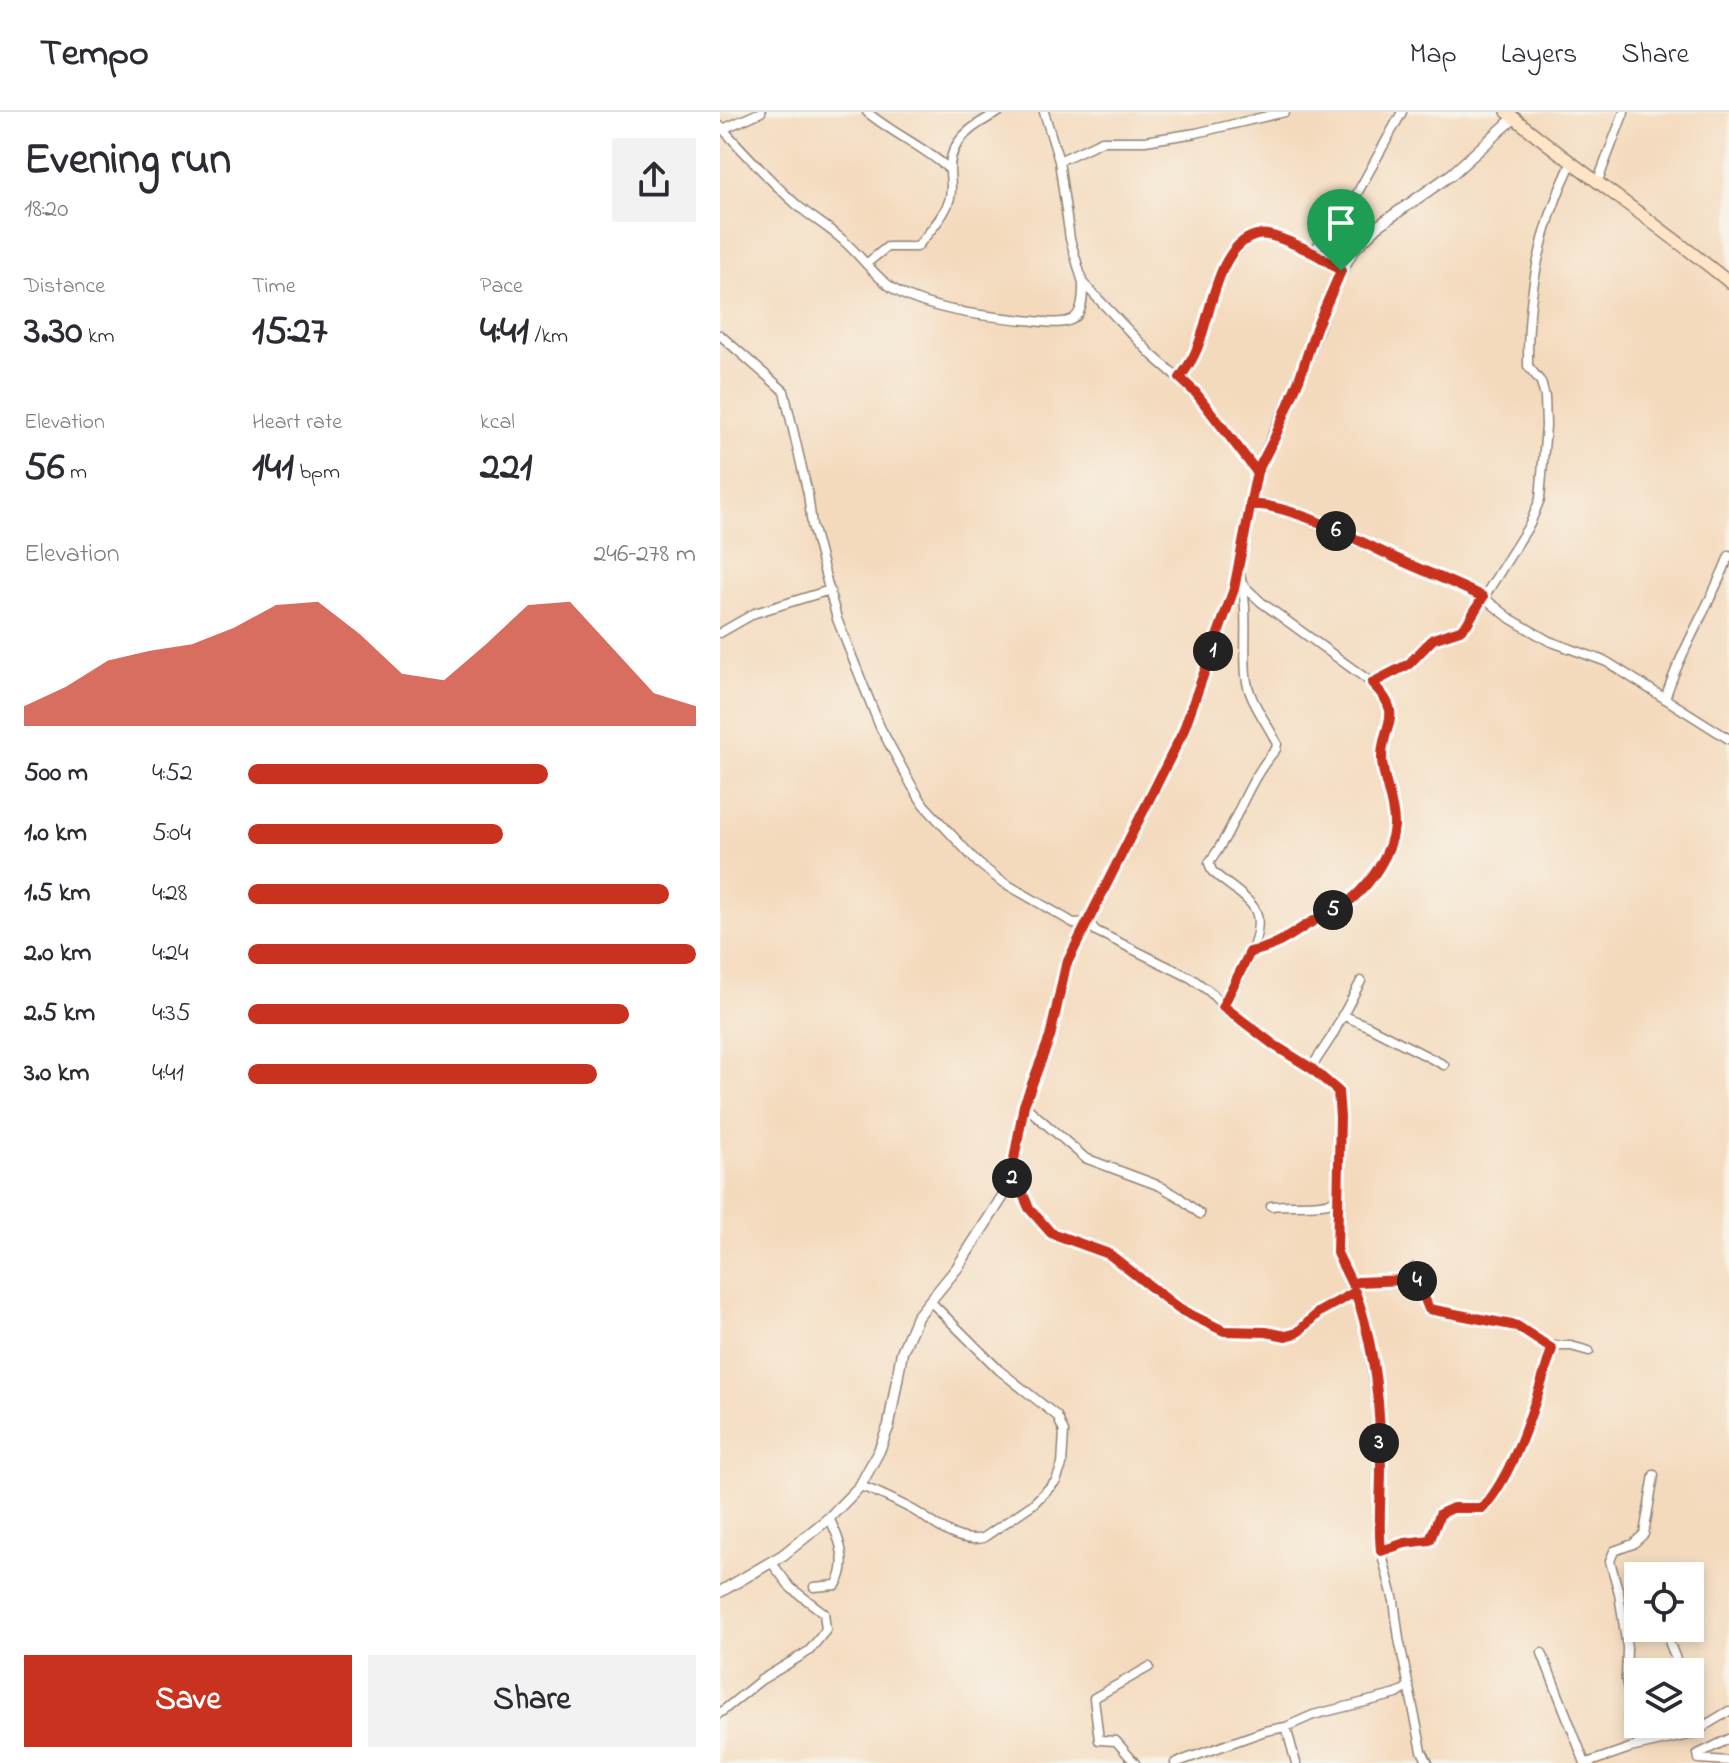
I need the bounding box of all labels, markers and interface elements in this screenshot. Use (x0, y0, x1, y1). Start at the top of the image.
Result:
text: Tempo (40, 27, 149, 83)
text: Map (1409, 35, 1457, 76)
text: Layers (1501, 35, 1577, 76)
text: Share (1621, 35, 1689, 76)
text: Evening run (24, 129, 231, 193)
button: share (612, 138, 696, 222)
pin (1307, 189, 1375, 271)
text: 18:20 (24, 191, 68, 229)
icon: arrive (1319, 201, 1363, 245)
text: Distance (24, 271, 105, 303)
text: Time (252, 271, 296, 303)
text: Pace (480, 271, 523, 303)
text: 3.30 (24, 303, 82, 362)
text: 15:27 (252, 303, 327, 362)
text: 4:41 (480, 303, 529, 362)
text: km (82, 321, 115, 353)
text: /km (529, 321, 568, 353)
text: Elevation (24, 407, 105, 439)
text: Heart rate (252, 407, 342, 439)
text: kcal (480, 407, 515, 439)
text: 56 (24, 439, 64, 498)
text: 141 (252, 439, 294, 498)
text: 221 (480, 439, 532, 498)
text: m (64, 457, 87, 489)
text: bpm (294, 457, 340, 489)
pin: 6 (1316, 511, 1356, 551)
text: 6 (1331, 515, 1341, 547)
text: Elevation (24, 536, 120, 574)
text: 246–278 m (593, 536, 696, 574)
pin: 1 (1193, 631, 1233, 671)
text: 1 (1210, 635, 1217, 667)
text: 500 m (24, 755, 88, 793)
text: 4:52 (152, 755, 193, 793)
text: 1.0 km (24, 815, 87, 853)
text: 5:04 (152, 815, 191, 853)
text: 1.5 km (24, 875, 91, 913)
text: 4:28 (152, 875, 188, 913)
pin: 5 (1313, 890, 1353, 930)
text: 5 (1327, 894, 1339, 926)
text: 2.0 km (24, 935, 92, 973)
text: 4:24 (152, 935, 189, 973)
text: 2.5 km (24, 995, 95, 1033)
text: 4:35 (152, 995, 191, 1033)
text: 3.0 km (24, 1055, 89, 1093)
text: 4:41 (152, 1055, 184, 1093)
pin: 2 (992, 1158, 1032, 1198)
text: 2 (1007, 1162, 1017, 1194)
pin: 4 (1397, 1261, 1437, 1301)
text: 4 (1412, 1265, 1422, 1297)
pin: 3 (1359, 1423, 1399, 1463)
text: 3 (1374, 1427, 1384, 1459)
map controls (1624, 1562, 1704, 1738)
button: locate (1624, 1562, 1704, 1642)
button: Save (24, 1655, 352, 1747)
button: Share (368, 1655, 696, 1747)
button: layers (1624, 1658, 1704, 1738)

